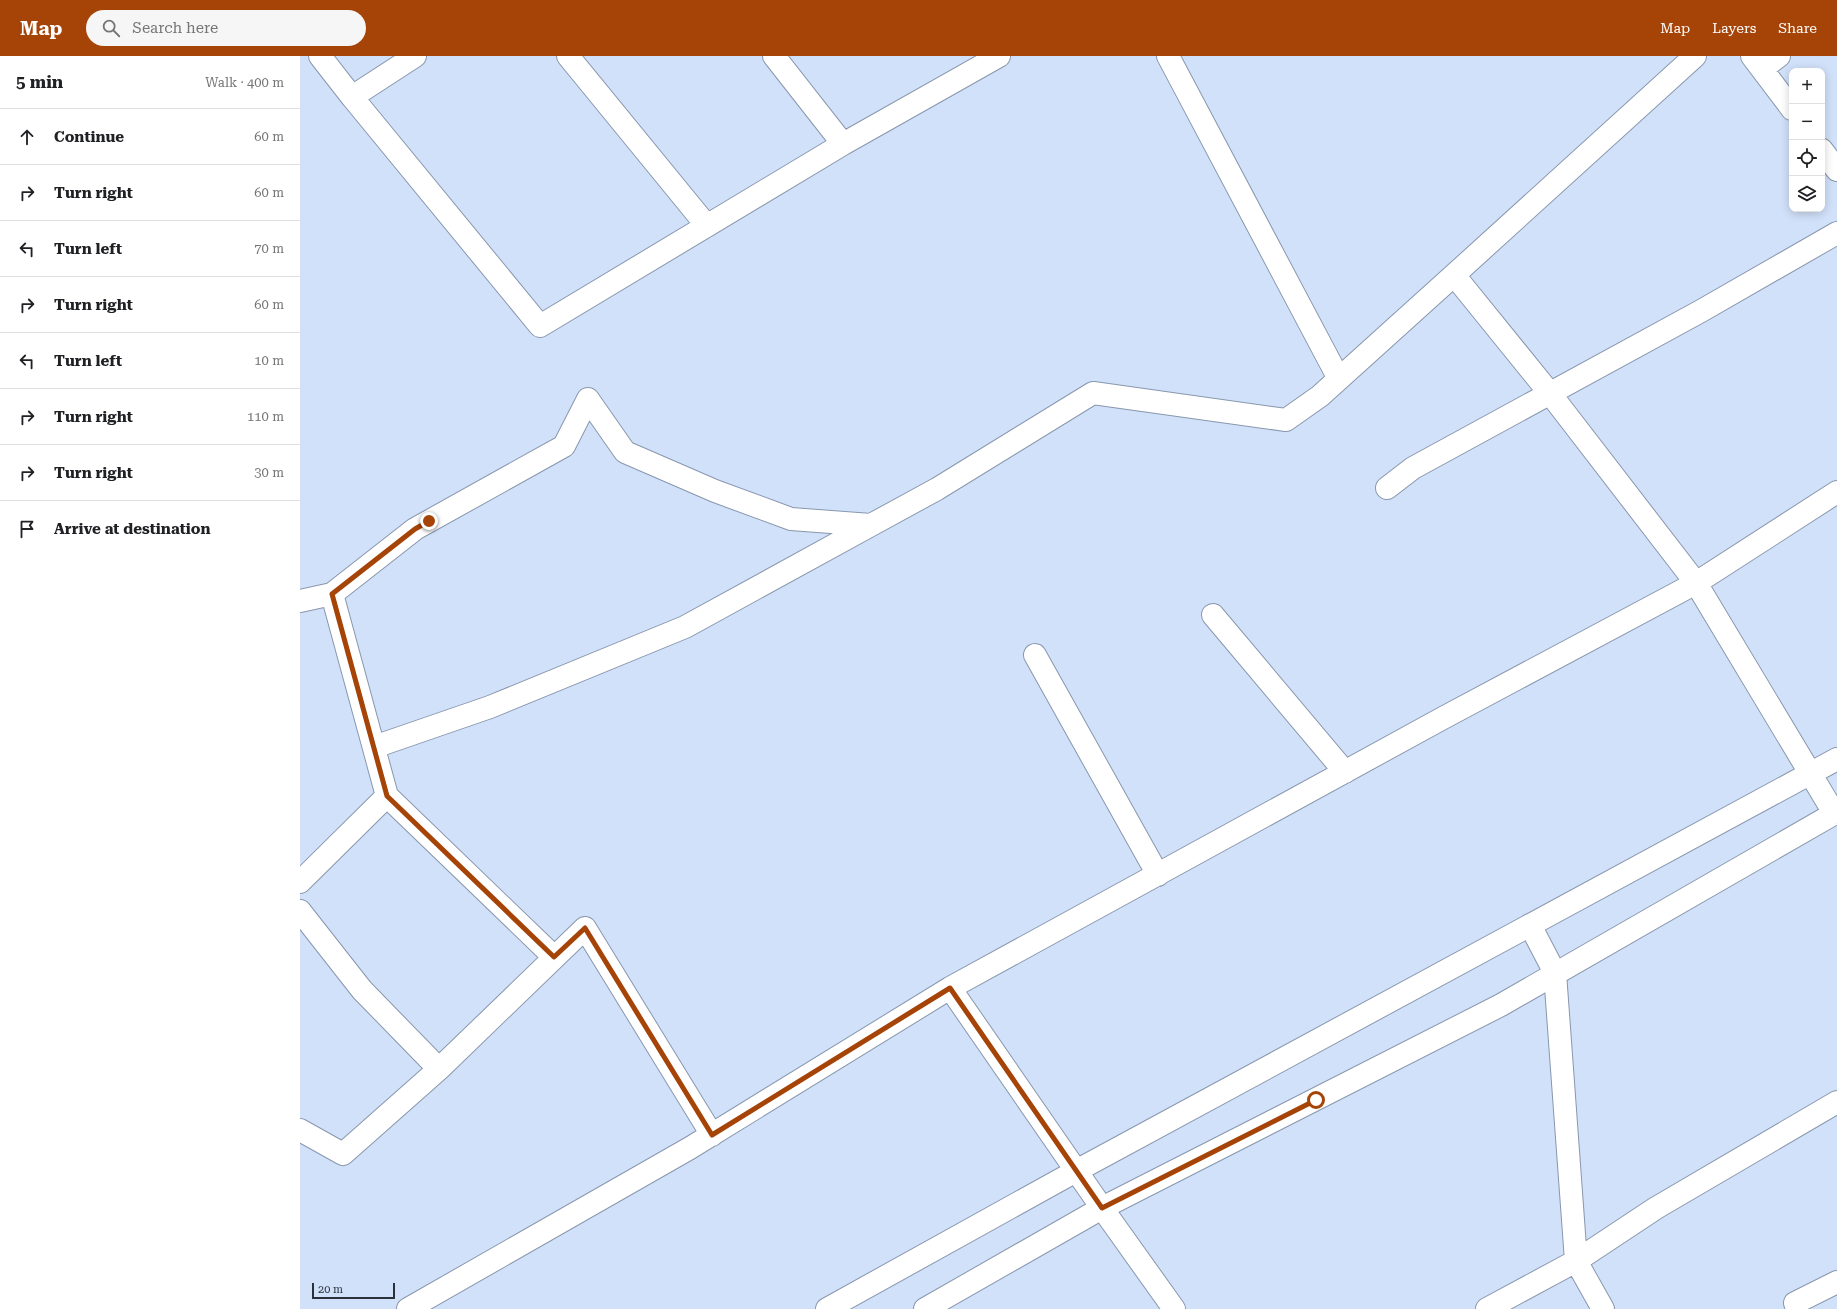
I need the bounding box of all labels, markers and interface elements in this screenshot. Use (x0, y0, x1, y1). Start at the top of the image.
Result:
search box (86, 10, 366, 46)
text: Map (20, 17, 62, 40)
icon: search (100, 17, 122, 39)
text: Search here (132, 19, 218, 37)
text: Map (1660, 20, 1690, 36)
text: Layers (1712, 20, 1756, 36)
text: Share (1778, 20, 1817, 36)
map controls (1789, 68, 1825, 212)
button: + (1789, 68, 1825, 104)
text: 5 min (16, 72, 63, 92)
text: Walk · 400 m (205, 75, 284, 90)
button: − (1789, 104, 1825, 140)
icon: ahead (16, 126, 38, 148)
text: Continue (54, 128, 124, 146)
text: 60 m (254, 129, 284, 144)
button: locate (1789, 140, 1825, 176)
button: layers (1789, 176, 1825, 212)
icon: right (16, 182, 38, 204)
text: Turn right (54, 184, 133, 202)
text: 60 m (254, 185, 284, 200)
icon: left (16, 238, 38, 260)
text: Turn left (54, 240, 122, 258)
text: 70 m (254, 241, 284, 256)
icon: right (16, 294, 38, 316)
text: Turn right (54, 296, 133, 314)
text: 60 m (254, 297, 284, 312)
icon: left (16, 350, 38, 372)
text: Turn left (54, 352, 122, 370)
text: 10 m (254, 353, 284, 368)
icon: right (16, 406, 38, 428)
text: Turn right (54, 408, 133, 426)
text: 110 m (247, 409, 284, 424)
icon: right (16, 462, 38, 484)
text: Turn right (54, 464, 133, 482)
text: 30 m (254, 465, 284, 480)
route end (420, 512, 438, 530)
icon: arrive (16, 518, 38, 540)
text: Arrive at destination (54, 520, 210, 538)
route start (1307, 1091, 1325, 1109)
scale bar (312, 1281, 395, 1300)
text: 20 m (318, 1283, 343, 1296)

